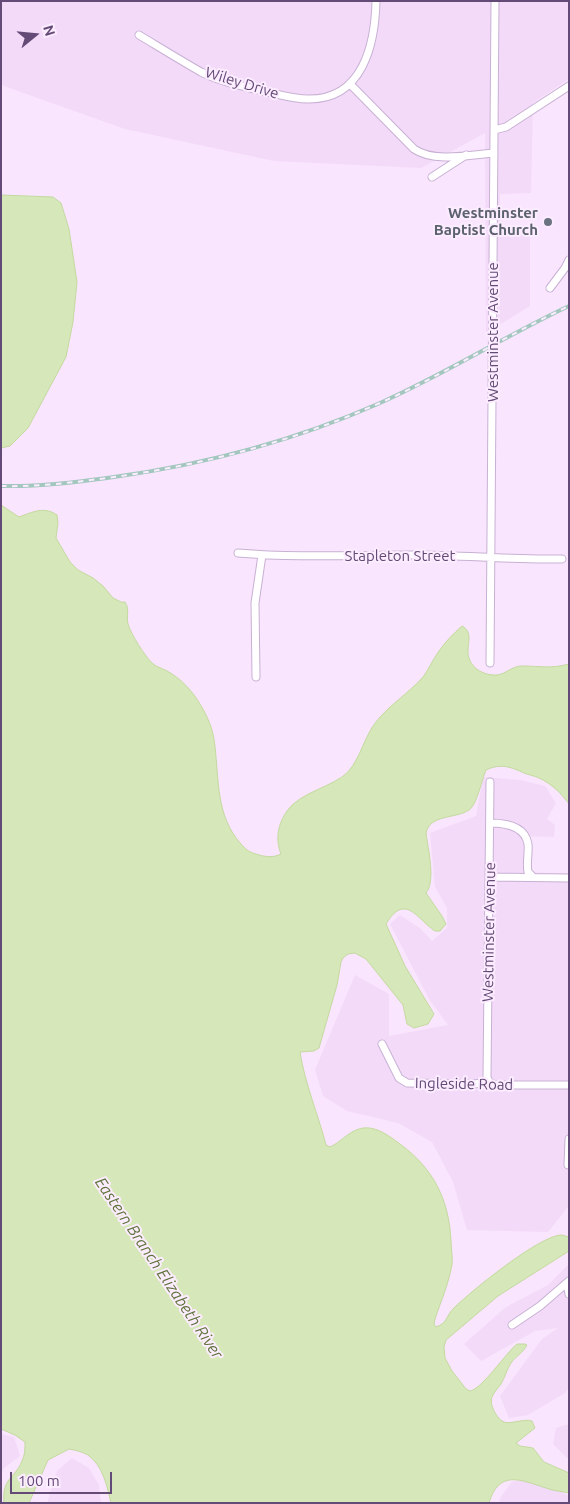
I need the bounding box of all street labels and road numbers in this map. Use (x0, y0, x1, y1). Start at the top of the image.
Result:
street label: Wiley Drive (203, 63, 281, 103)
street label: Westminster Avenue (484, 262, 502, 402)
street label: Stapleton Street (345, 547, 455, 565)
street label: Westminster Avenue (479, 862, 499, 1002)
street label: Ingleside Road (415, 1074, 513, 1094)

